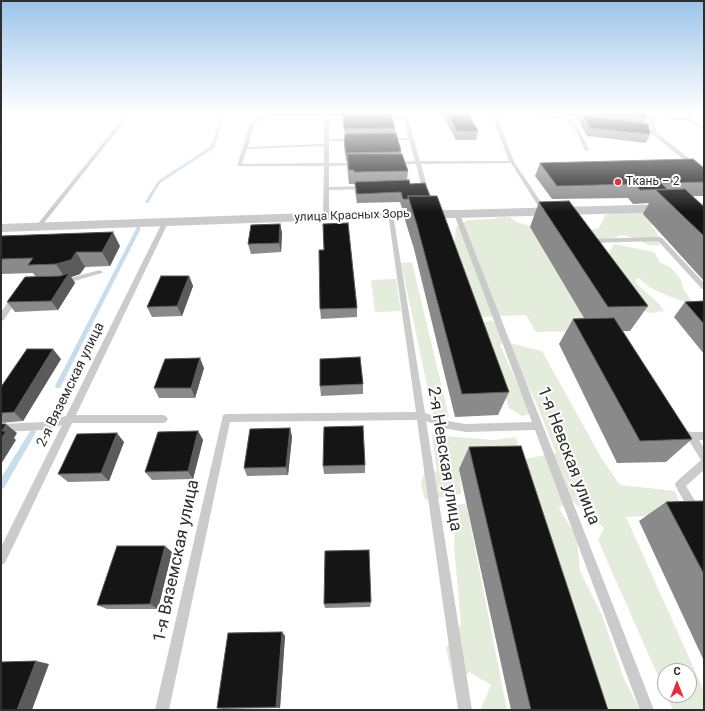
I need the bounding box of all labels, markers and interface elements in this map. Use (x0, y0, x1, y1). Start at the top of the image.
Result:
place label: Ткань – 2 (626, 175, 680, 189)
marker: Ткань – 2 (613, 177, 623, 187)
street label: улица Красных Зорь (294, 207, 410, 225)
street label: 2-я Вяземская улица (34, 320, 108, 450)
street label: 1-я Невская улица (532, 384, 604, 528)
street label: 2-я Невская улица (422, 385, 466, 533)
street label: 1-я Вяземская улица (150, 478, 204, 644)
north arrow (657, 663, 697, 703)
text: С (673, 665, 681, 678)

